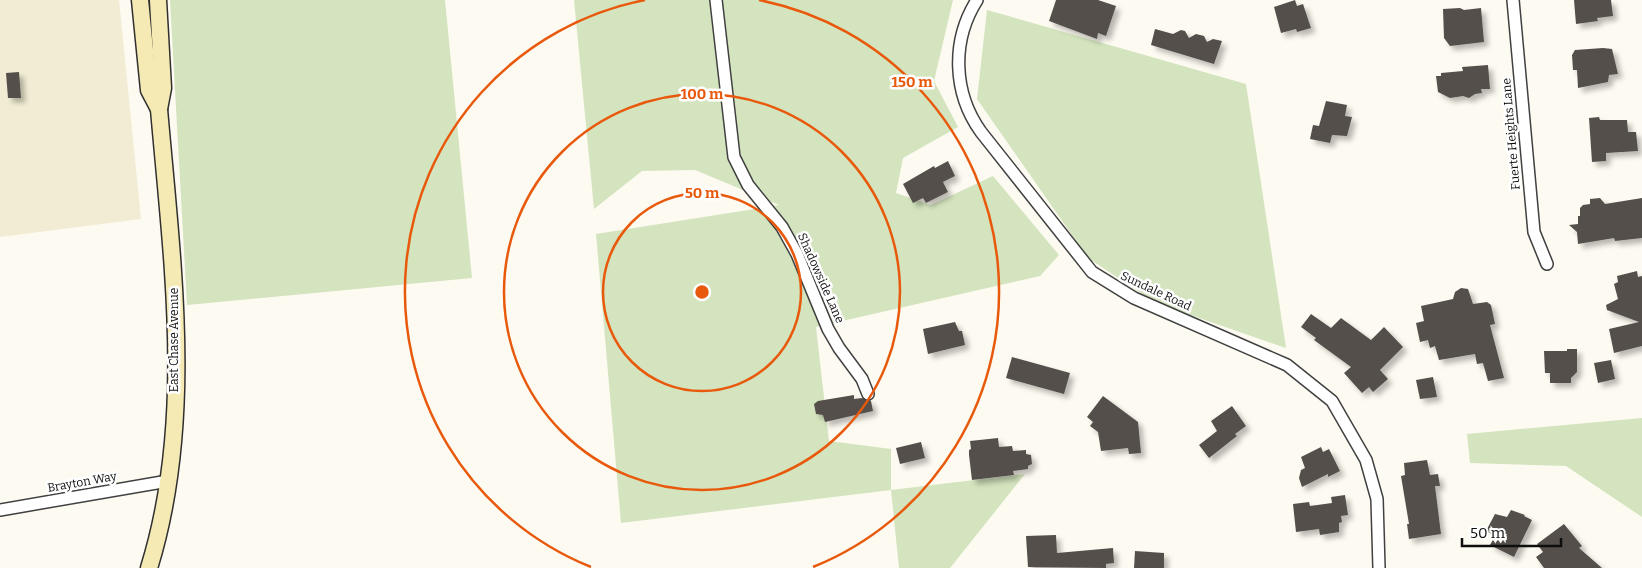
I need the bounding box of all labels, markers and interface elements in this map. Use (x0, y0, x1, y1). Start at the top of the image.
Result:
text: 150 m (891, 73, 933, 91)
street label: Fuerte Heights Lane (1499, 78, 1523, 190)
text: 100 m (681, 85, 724, 103)
text: 50 m (685, 184, 720, 202)
street label: Shadowside Lane (795, 231, 847, 325)
street label: Sundale Road (1119, 269, 1193, 313)
centre of rings (693, 283, 711, 301)
street label: East Chase Avenue (167, 288, 181, 392)
street label: Brayton Way (46, 469, 118, 495)
scale bar (1462, 516, 1561, 548)
text: 50 m (1470, 524, 1506, 542)

